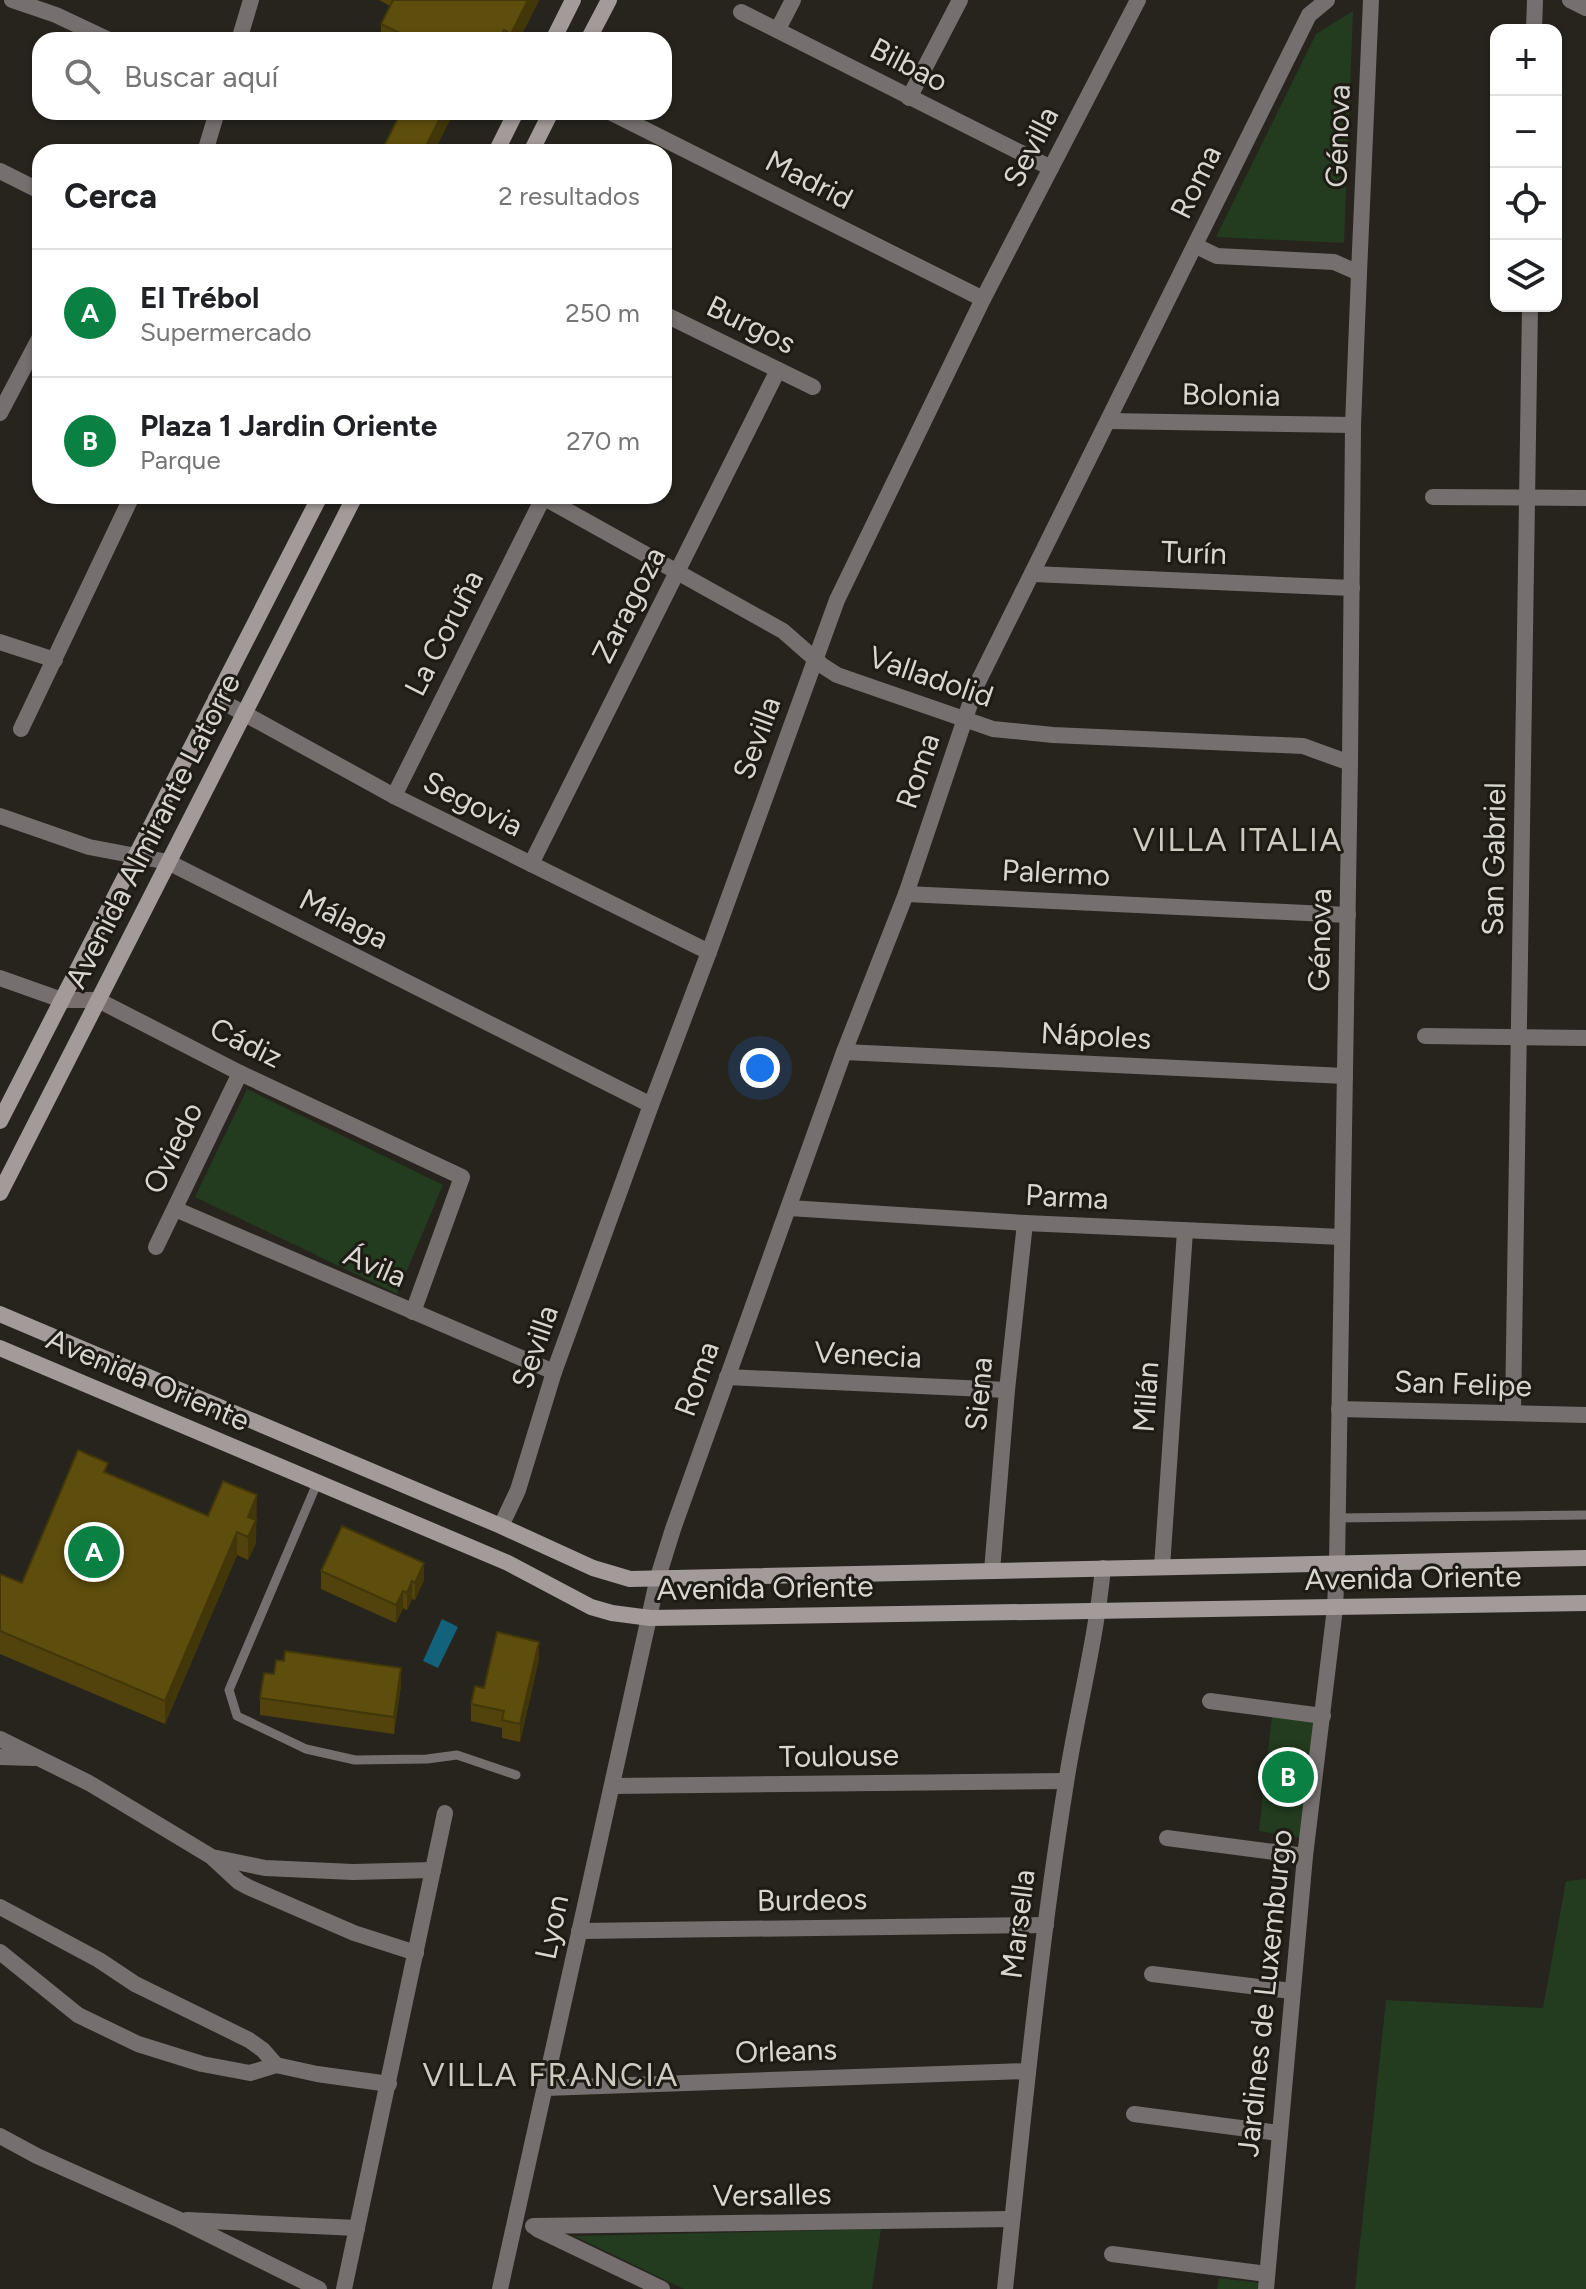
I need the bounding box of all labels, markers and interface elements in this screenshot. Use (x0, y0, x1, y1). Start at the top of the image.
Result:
map controls (1490, 24, 1562, 312)
button: + (1490, 24, 1562, 96)
street label: Bilbao (864, 29, 954, 100)
search box (32, 32, 672, 120)
icon: search (60, 54, 104, 98)
text: Buscar aquí (124, 58, 278, 95)
street label: Génova (1317, 84, 1358, 188)
button: − (1490, 96, 1562, 168)
street label: Sevilla (995, 100, 1066, 193)
street label: Roma (1162, 139, 1229, 225)
street label: Madrid (759, 142, 859, 217)
button: locate (1490, 168, 1562, 240)
text: Cerca (64, 176, 157, 217)
text: 2 resultados (498, 180, 640, 212)
button: layers (1490, 240, 1562, 312)
text: El Trébol (140, 279, 259, 316)
street label: Burgos (701, 287, 802, 362)
text: A (81, 297, 99, 329)
text: 250 m (565, 297, 640, 329)
text: Supermercado (140, 316, 312, 348)
street label: Bolonia (1181, 375, 1281, 414)
text: Plaza 1 Jardin Oriente (140, 407, 437, 444)
text: B (82, 425, 98, 457)
text: 270 m (566, 425, 640, 457)
text: Parque (140, 444, 221, 476)
street label: Turín (1161, 533, 1228, 572)
street label: Zaragoza (584, 541, 673, 669)
street label: La Coruña (396, 564, 491, 702)
street label: Valladolid (864, 638, 998, 715)
street label: Avenida Almirante Latorre (57, 667, 248, 994)
street label: Sevilla (725, 691, 789, 784)
street label: Roma (887, 728, 948, 813)
street label: Segovia (417, 763, 529, 844)
street label: San Gabriel (1474, 782, 1513, 936)
district label: VILLA ITALIA (1133, 821, 1343, 859)
street label: Palermo (1001, 851, 1111, 894)
street label: Málaga (293, 880, 395, 957)
street label: Génova (1300, 888, 1339, 992)
street label: Cádiz (204, 1009, 289, 1076)
street label: Nápoles (1040, 1014, 1152, 1057)
your location (740, 1048, 780, 1088)
street label: Oviedo (135, 1096, 210, 1200)
street label: Parma (1024, 1176, 1110, 1217)
street label: Ávila (338, 1236, 412, 1295)
street label: Sevilla (503, 1300, 566, 1393)
street label: Avenida Oriente (41, 1320, 255, 1439)
street label: Venecia (813, 1333, 923, 1376)
street label: Roma (666, 1336, 727, 1421)
street label: Siena (957, 1356, 1000, 1432)
street label: Milán (1125, 1360, 1166, 1434)
street label: San Felipe (1393, 1363, 1533, 1404)
pin: A (68, 1522, 120, 1582)
street label: Avenida Oriente (1304, 1557, 1522, 1598)
street label: Avenida Oriente (656, 1567, 874, 1608)
street label: Toulouse (779, 1736, 899, 1775)
pin: B (1262, 1747, 1314, 1807)
street label: Jardines de Luxemburgo (1229, 1827, 1300, 2159)
street label: Marsella (992, 1867, 1043, 1981)
street label: Burdeos (756, 1880, 868, 1919)
street label: Lyon (527, 1891, 576, 1963)
street label: Orleans (734, 2030, 838, 2071)
district label: VILLA FRANCIA (423, 2056, 680, 2094)
street label: Versalles (712, 2175, 832, 2214)

